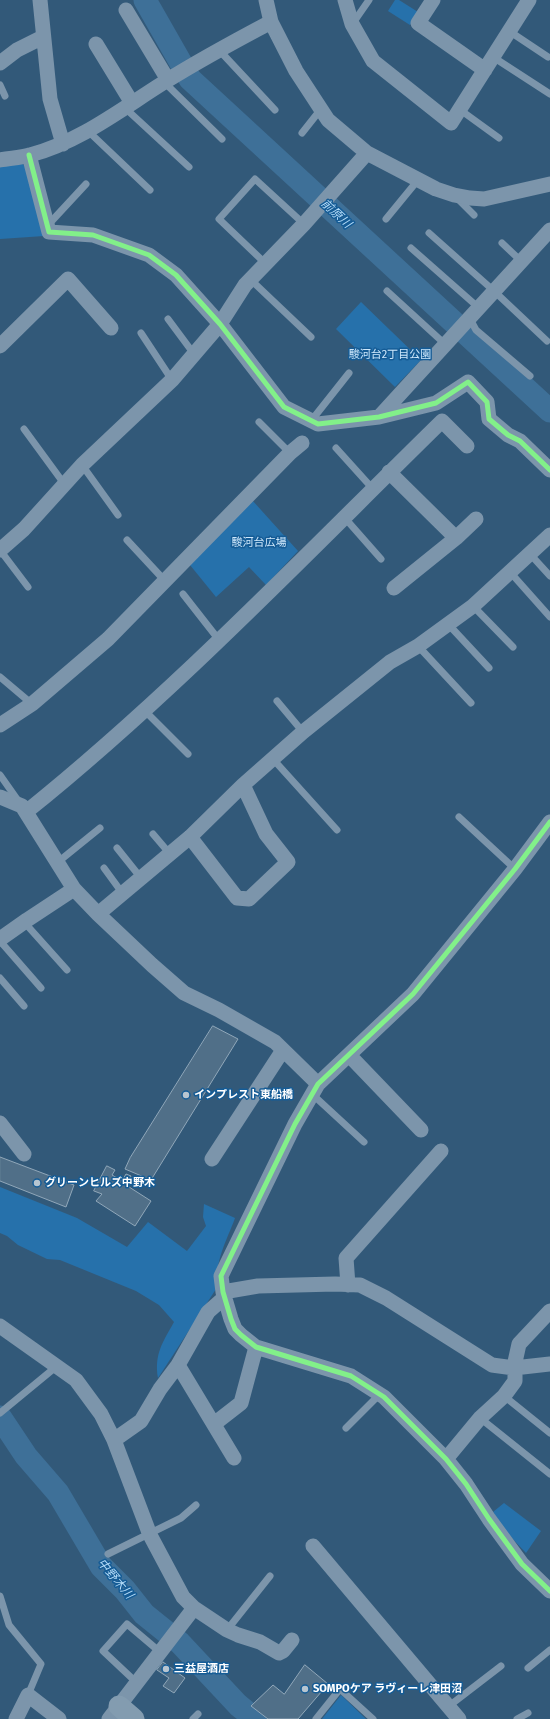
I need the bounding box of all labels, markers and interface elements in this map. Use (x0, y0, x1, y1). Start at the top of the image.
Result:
water label: 前原川 (318, 196, 354, 232)
park label: 駿河台2丁目公園 (349, 348, 431, 362)
park label: 駿河台広場 (232, 536, 286, 550)
place label: インプレスト東船橋 (194, 1088, 293, 1102)
marker: インプレスト東船橋 (181, 1090, 191, 1100)
place label: グリーンヒルズ中野木 (45, 1176, 155, 1190)
marker: グリーンヒルズ中野木 (32, 1178, 42, 1188)
water label: 中野木川 (94, 1556, 136, 1602)
place label: 三益屋酒店 (174, 1662, 229, 1676)
marker: 三益屋酒店 (161, 1664, 171, 1674)
place label: SOMPOケア ラヴィーレ津田沼 (313, 1682, 462, 1696)
marker: SOMPOケア ラヴィーレ津田沼 (300, 1684, 310, 1694)

